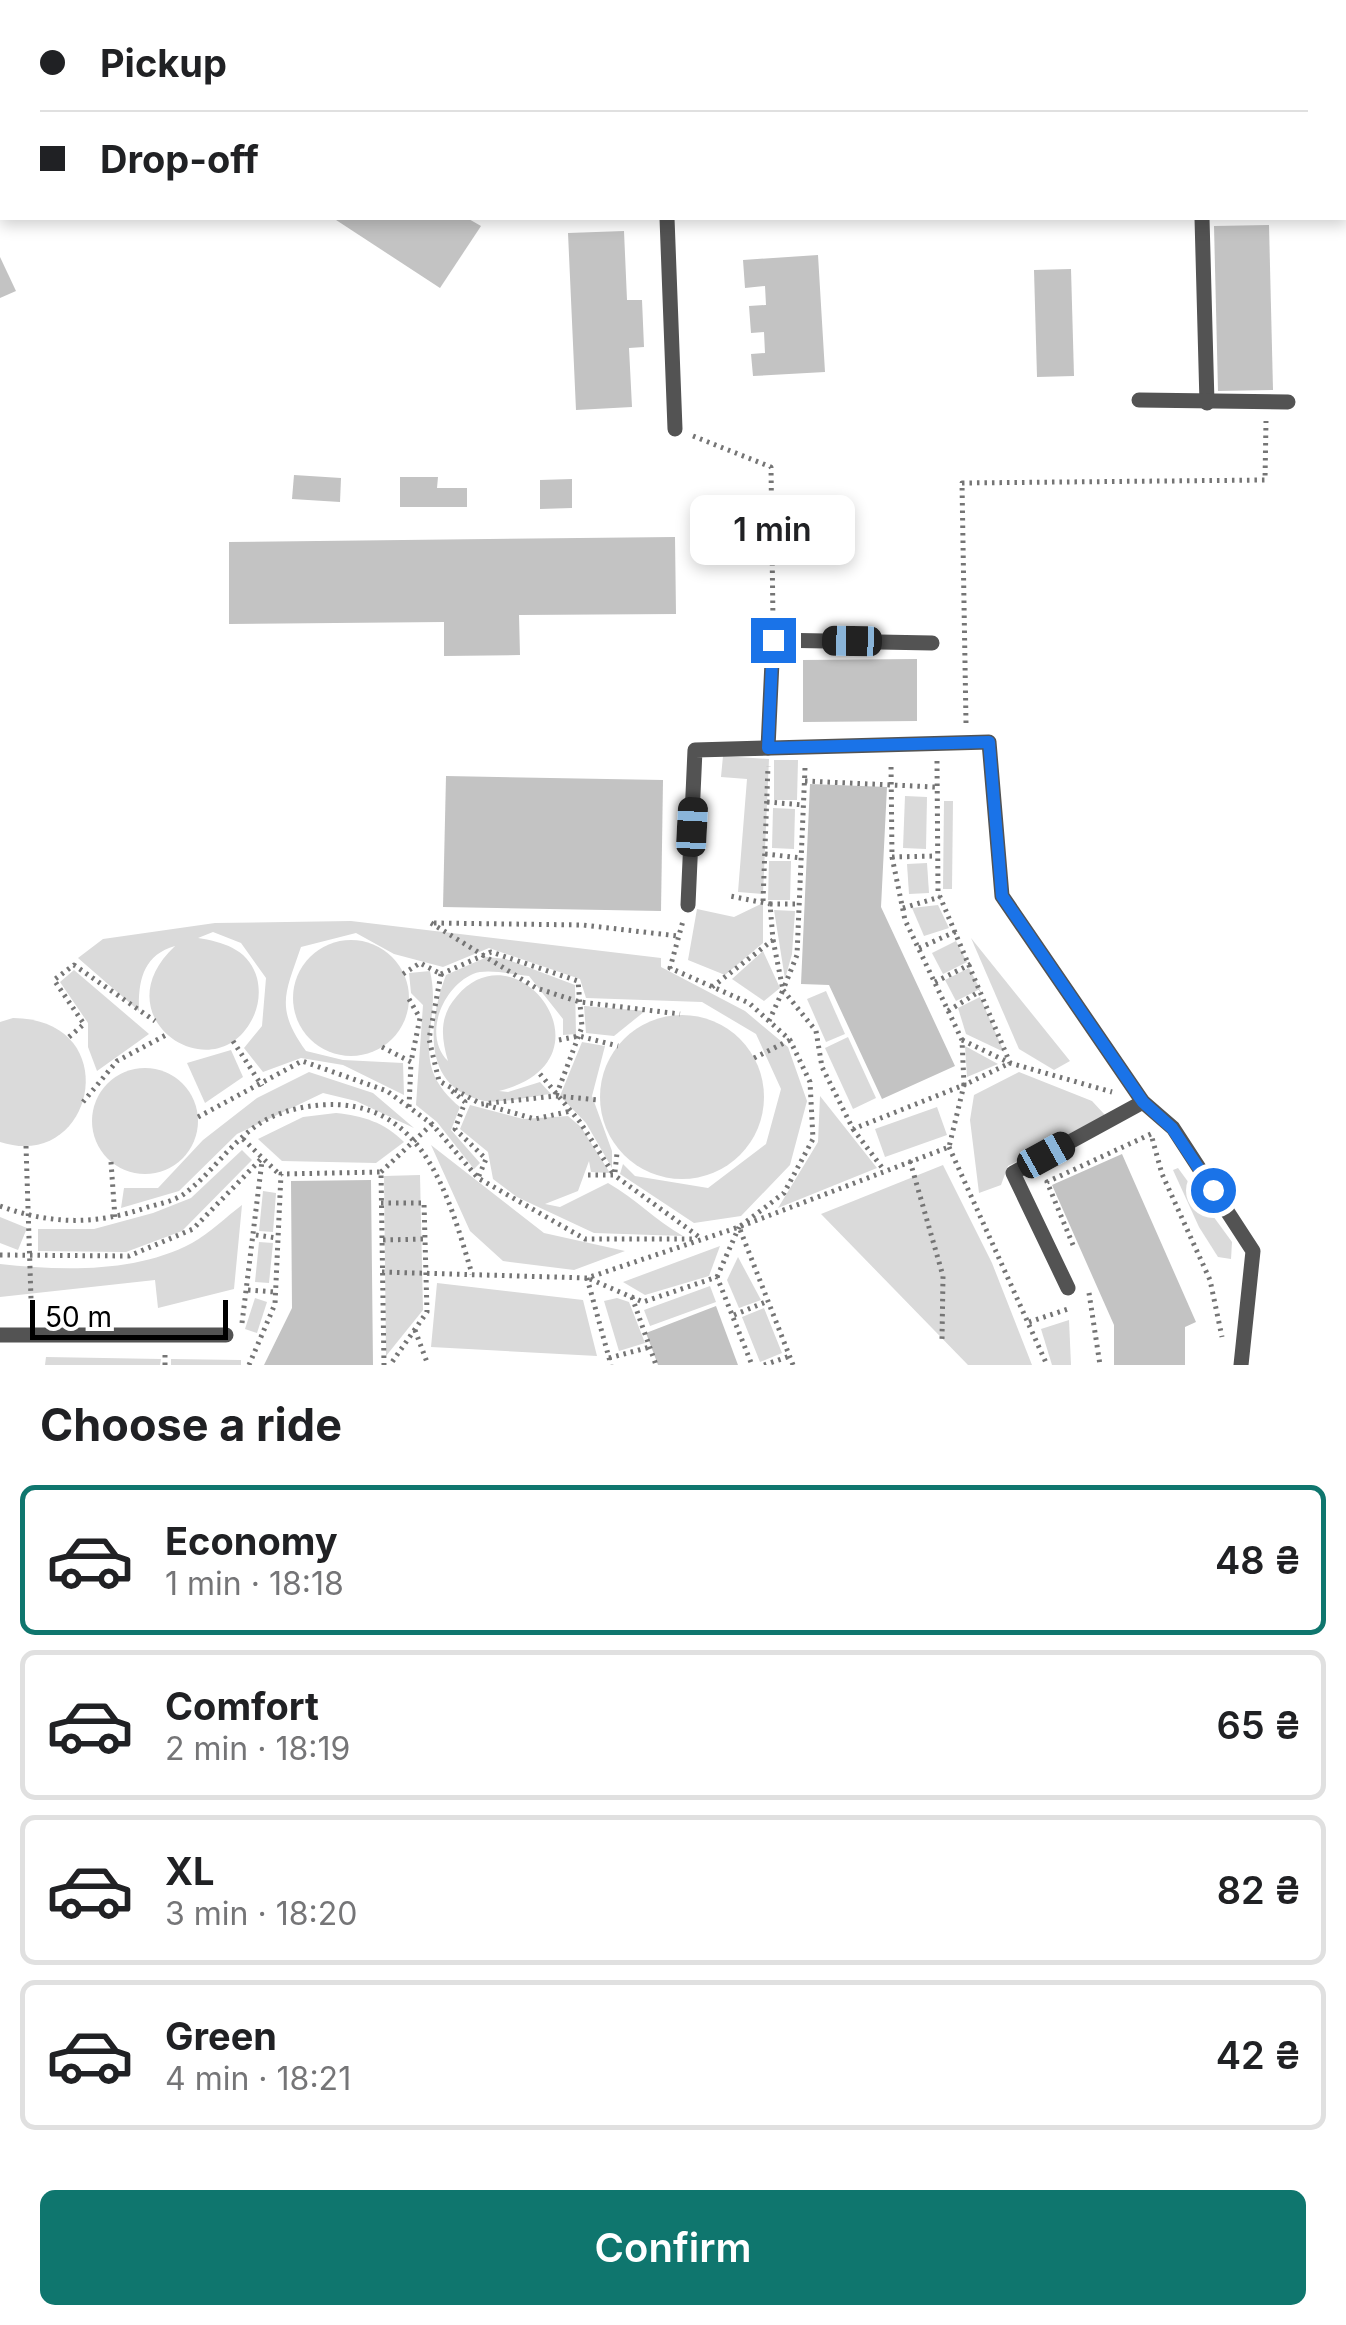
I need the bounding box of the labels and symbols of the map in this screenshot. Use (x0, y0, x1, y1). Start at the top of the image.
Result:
callout: 1 min (690, 495, 856, 565)
route end (751, 618, 796, 663)
car (822, 625, 882, 657)
car (675, 796, 709, 858)
car (1012, 1127, 1080, 1183)
route start (1191, 1168, 1236, 1213)
scale bar (30, 1295, 228, 1340)

